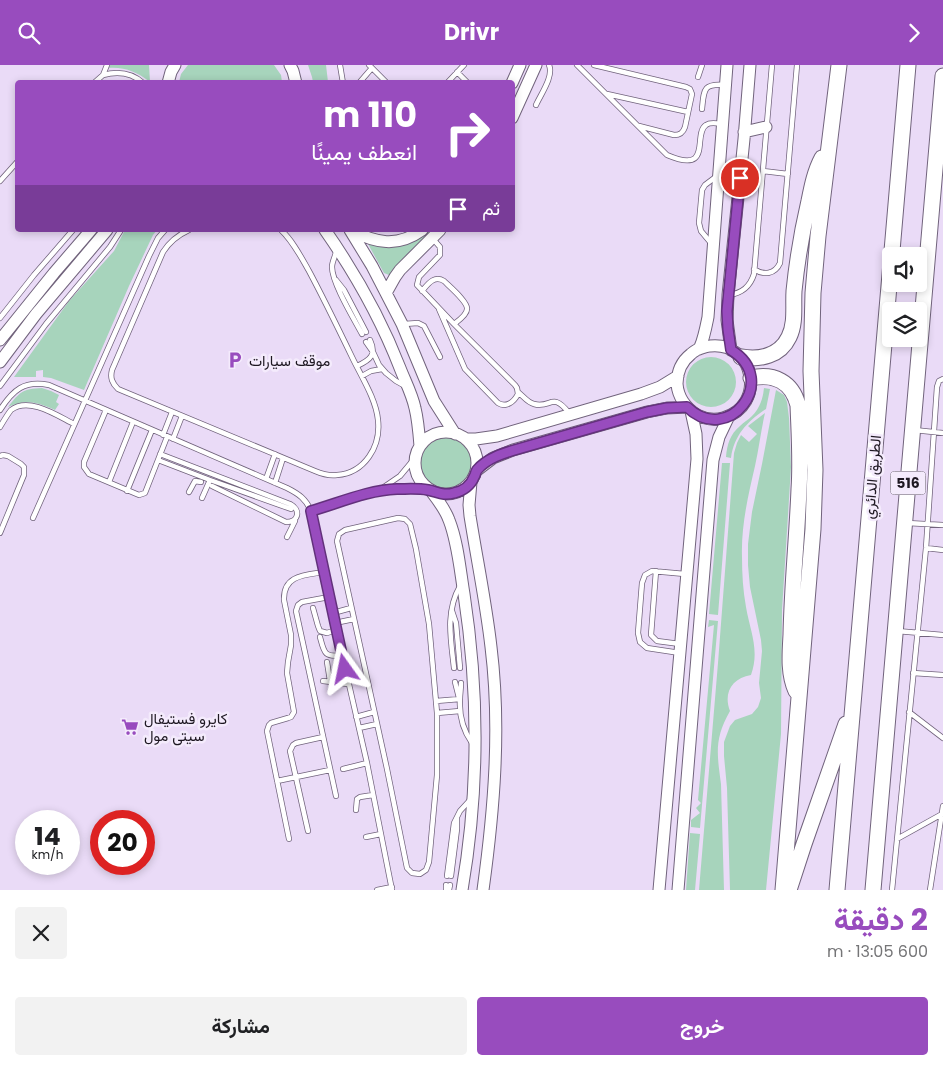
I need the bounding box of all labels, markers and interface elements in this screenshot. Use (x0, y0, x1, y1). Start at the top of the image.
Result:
text: Drivr (444, 17, 499, 48)
icon: search (15, 19, 43, 47)
icon: forward (900, 19, 928, 47)
text: 110 m (323, 90, 417, 139)
icon: right (435, 100, 500, 165)
text: انعطف يمينًا (311, 137, 417, 168)
pin (719, 157, 761, 199)
icon: arrive (726, 164, 754, 192)
icon: arrive (444, 195, 472, 223)
text: ثم (482, 195, 500, 222)
map controls (882, 247, 927, 347)
button: sound (882, 247, 927, 292)
button: layers (882, 302, 927, 347)
parking icon: موقف سيارات (225, 350, 245, 370)
place label: موقف سيارات (249, 350, 330, 371)
street label: الطريق الدائري (858, 434, 889, 520)
road number: 516 (890, 471, 926, 494)
position arrow (318, 642, 370, 694)
place label: كايرو فستيفال سيتى مول (144, 708, 228, 746)
supermarket icon: كايرو فستيفال سيتى مول (120, 717, 140, 737)
speed limit sign: 20 (90, 810, 155, 875)
text: 14 (34, 819, 61, 854)
text: km/h (32, 846, 63, 863)
text: 2 دقيقة (834, 898, 928, 941)
button: close (15, 907, 67, 959)
text: 600 m · 13:05 (827, 940, 928, 963)
button: مشاركة (15, 997, 467, 1055)
button: خروج (477, 997, 928, 1055)

